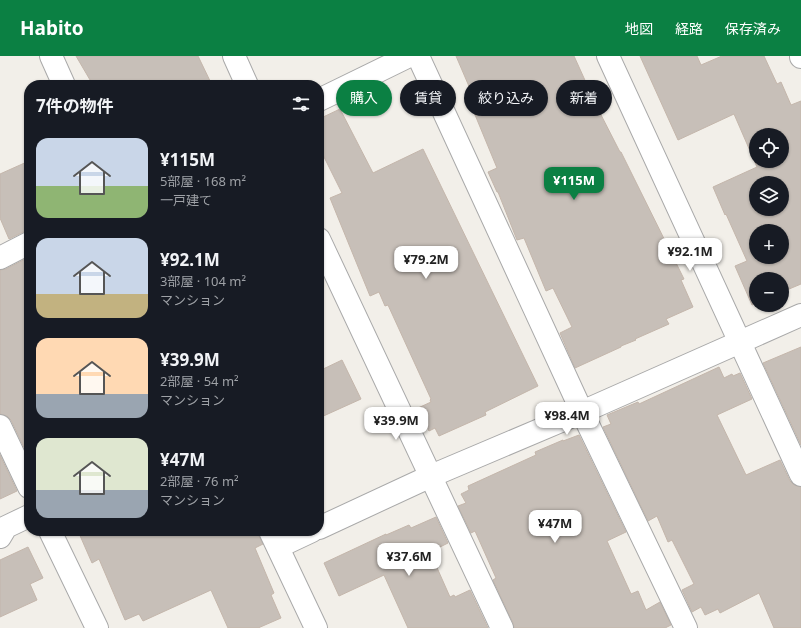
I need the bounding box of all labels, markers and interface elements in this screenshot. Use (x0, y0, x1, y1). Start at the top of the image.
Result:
text: Habito (20, 15, 84, 41)
text: 地図 (625, 19, 653, 38)
text: 経路 (675, 19, 703, 38)
text: 保存済み (725, 19, 781, 38)
chip: 購入 (336, 80, 392, 116)
chip: 賃貸 (400, 80, 456, 116)
chip: 絞り込み (464, 80, 548, 116)
chip: 新着 (556, 80, 612, 116)
icon: filters (290, 93, 312, 115)
text: 7件の物件 (36, 94, 114, 117)
map controls (749, 128, 789, 312)
button: locate (749, 128, 789, 168)
text: ¥115M (160, 148, 215, 171)
icon: home (68, 154, 116, 202)
pin: ¥115M (546, 167, 602, 201)
text: ¥115M (553, 171, 595, 189)
text: 5部屋 · 168 m² (160, 172, 246, 190)
button: layers (749, 176, 789, 216)
text: 一戸建て (160, 191, 212, 209)
button: + (749, 224, 789, 264)
pin: ¥92.1M (657, 238, 723, 272)
text: ¥92.1M (667, 242, 713, 260)
pin: ¥79.2M (393, 246, 459, 280)
text: ¥92.1M (160, 248, 220, 271)
text: ¥79.2M (403, 250, 449, 268)
icon: home (68, 254, 116, 302)
text: 3部屋 · 104 m² (160, 272, 246, 290)
button: − (749, 272, 789, 312)
text: マンション (160, 291, 225, 309)
text: ¥39.9M (160, 348, 220, 371)
icon: home (68, 354, 116, 402)
text: 2部屋 · 54 m² (160, 372, 239, 390)
text: マンション (160, 391, 225, 409)
pin: ¥98.4M (534, 402, 600, 436)
text: ¥98.4M (544, 406, 590, 424)
pin: ¥39.9M (363, 407, 429, 441)
text: ¥39.9M (373, 411, 419, 429)
text: ¥47M (160, 448, 205, 471)
icon: home (68, 454, 116, 502)
text: 2部屋 · 76 m² (160, 472, 239, 490)
text: マンション (160, 491, 225, 509)
pin: ¥47M (531, 510, 579, 544)
text: ¥47M (538, 514, 572, 532)
pin: ¥37.6M (376, 543, 442, 577)
text: ¥37.6M (386, 547, 432, 565)

